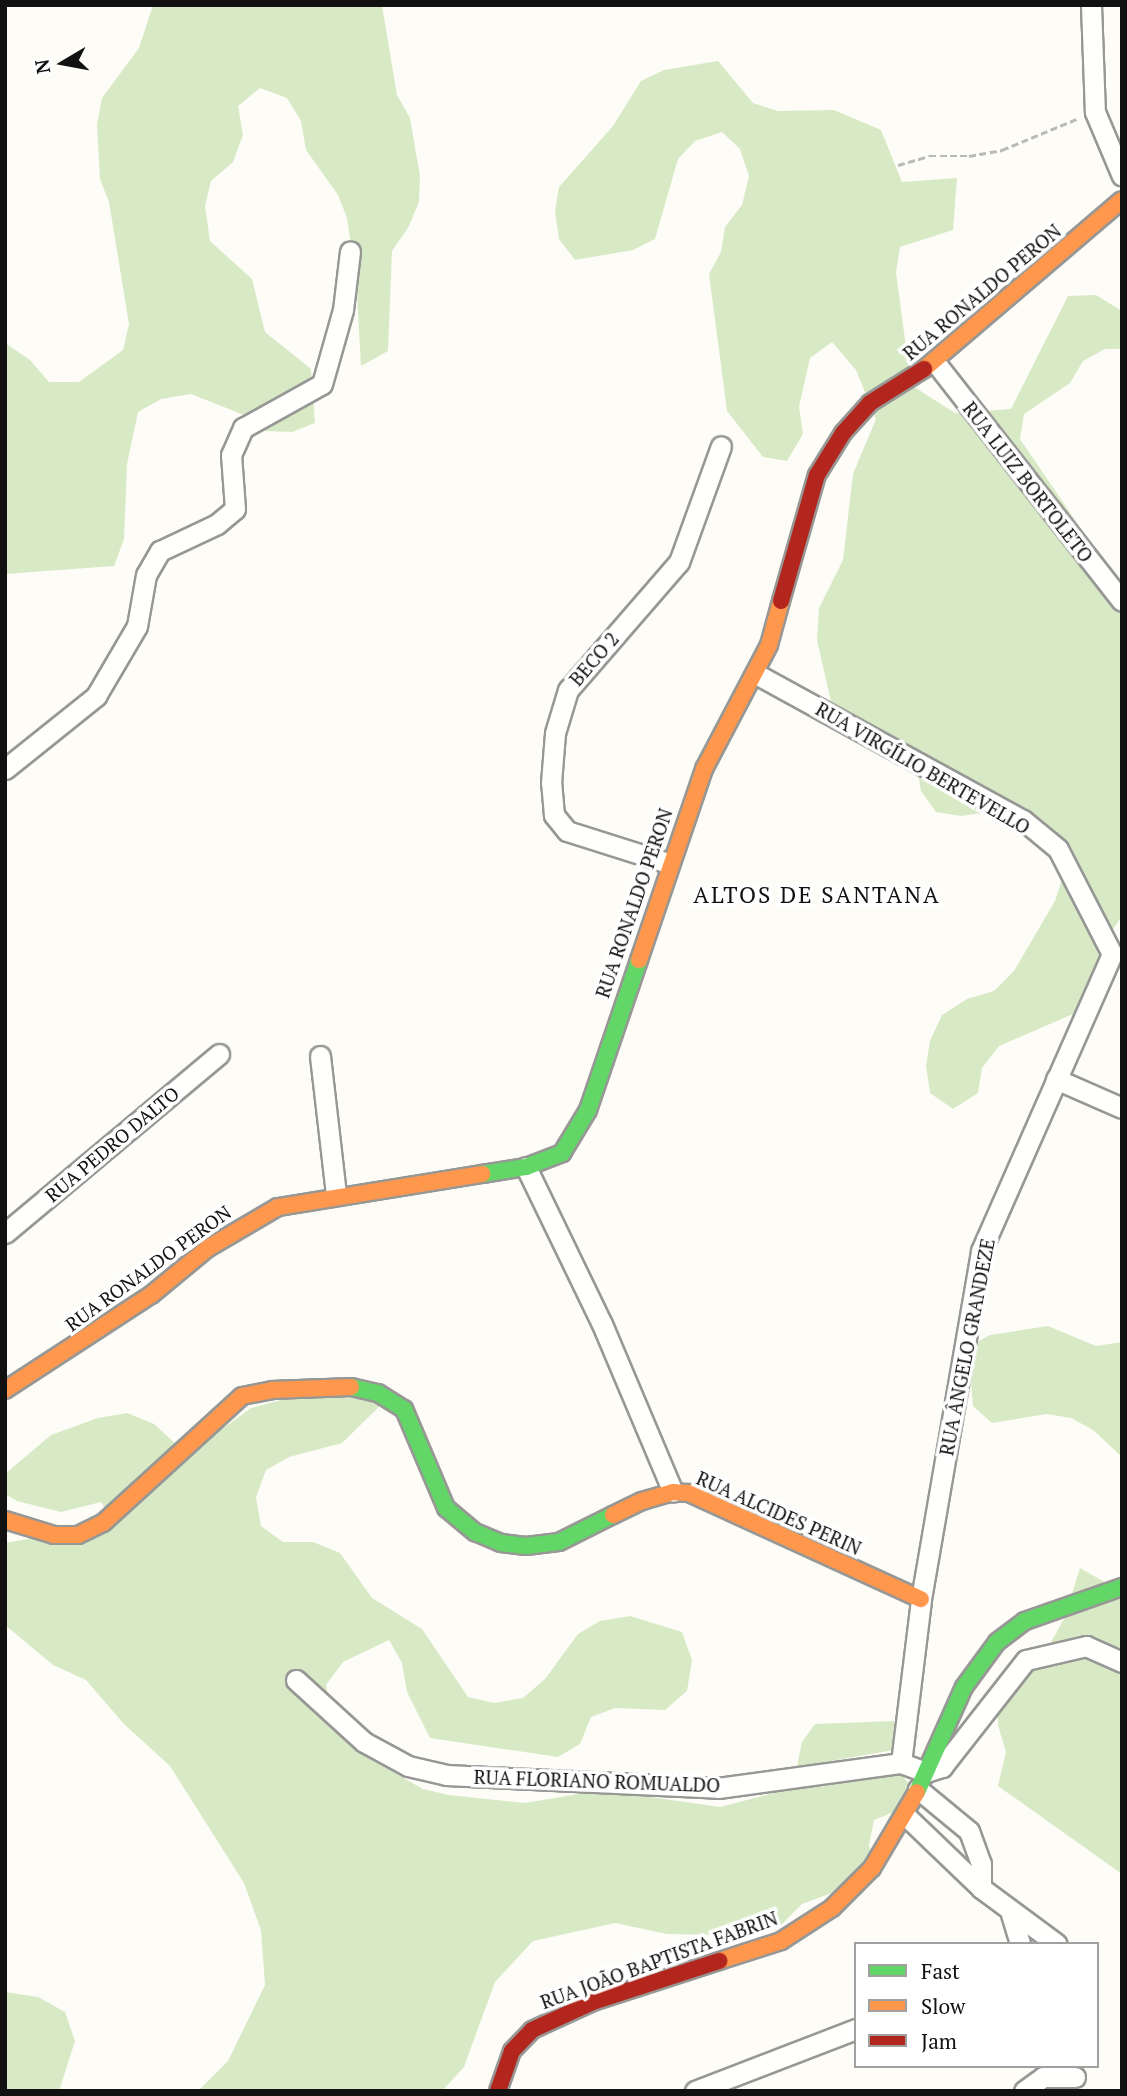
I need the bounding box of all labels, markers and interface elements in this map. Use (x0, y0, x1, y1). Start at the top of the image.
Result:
north arrow (28, 28, 98, 98)
text: N (28, 57, 55, 76)
street label: RUA RONALDO PERON (898, 219, 1066, 365)
street label: RUA LUIZ BORTOLETO (958, 397, 1098, 567)
street label: BECO 2 (565, 628, 623, 690)
street label: RUA VIRGÍLIO BERTEVELLO (811, 697, 1035, 839)
street label: RUA RONALDO PERON (591, 805, 677, 1001)
district label: ALTOS DE SANTANA (695, 881, 939, 909)
street label: RUA PEDRO DALTO (40, 1081, 184, 1207)
street label: RUA RONALDO PERON (61, 1200, 235, 1336)
street label: RUA ÂNGELO GRANDEZE (935, 1236, 999, 1458)
street label: RUA ALCIDES PERIN (693, 1466, 865, 1560)
street label: RUA FLORIANO ROMUALDO (473, 1765, 721, 1797)
street label: RUA JOÃO BAPTISTA FABRIN (537, 1906, 781, 2014)
legend (854, 1942, 1099, 2068)
text: Fast (921, 1957, 960, 1985)
text: Slow (921, 1992, 965, 2020)
text: Jam (921, 2027, 957, 2055)

